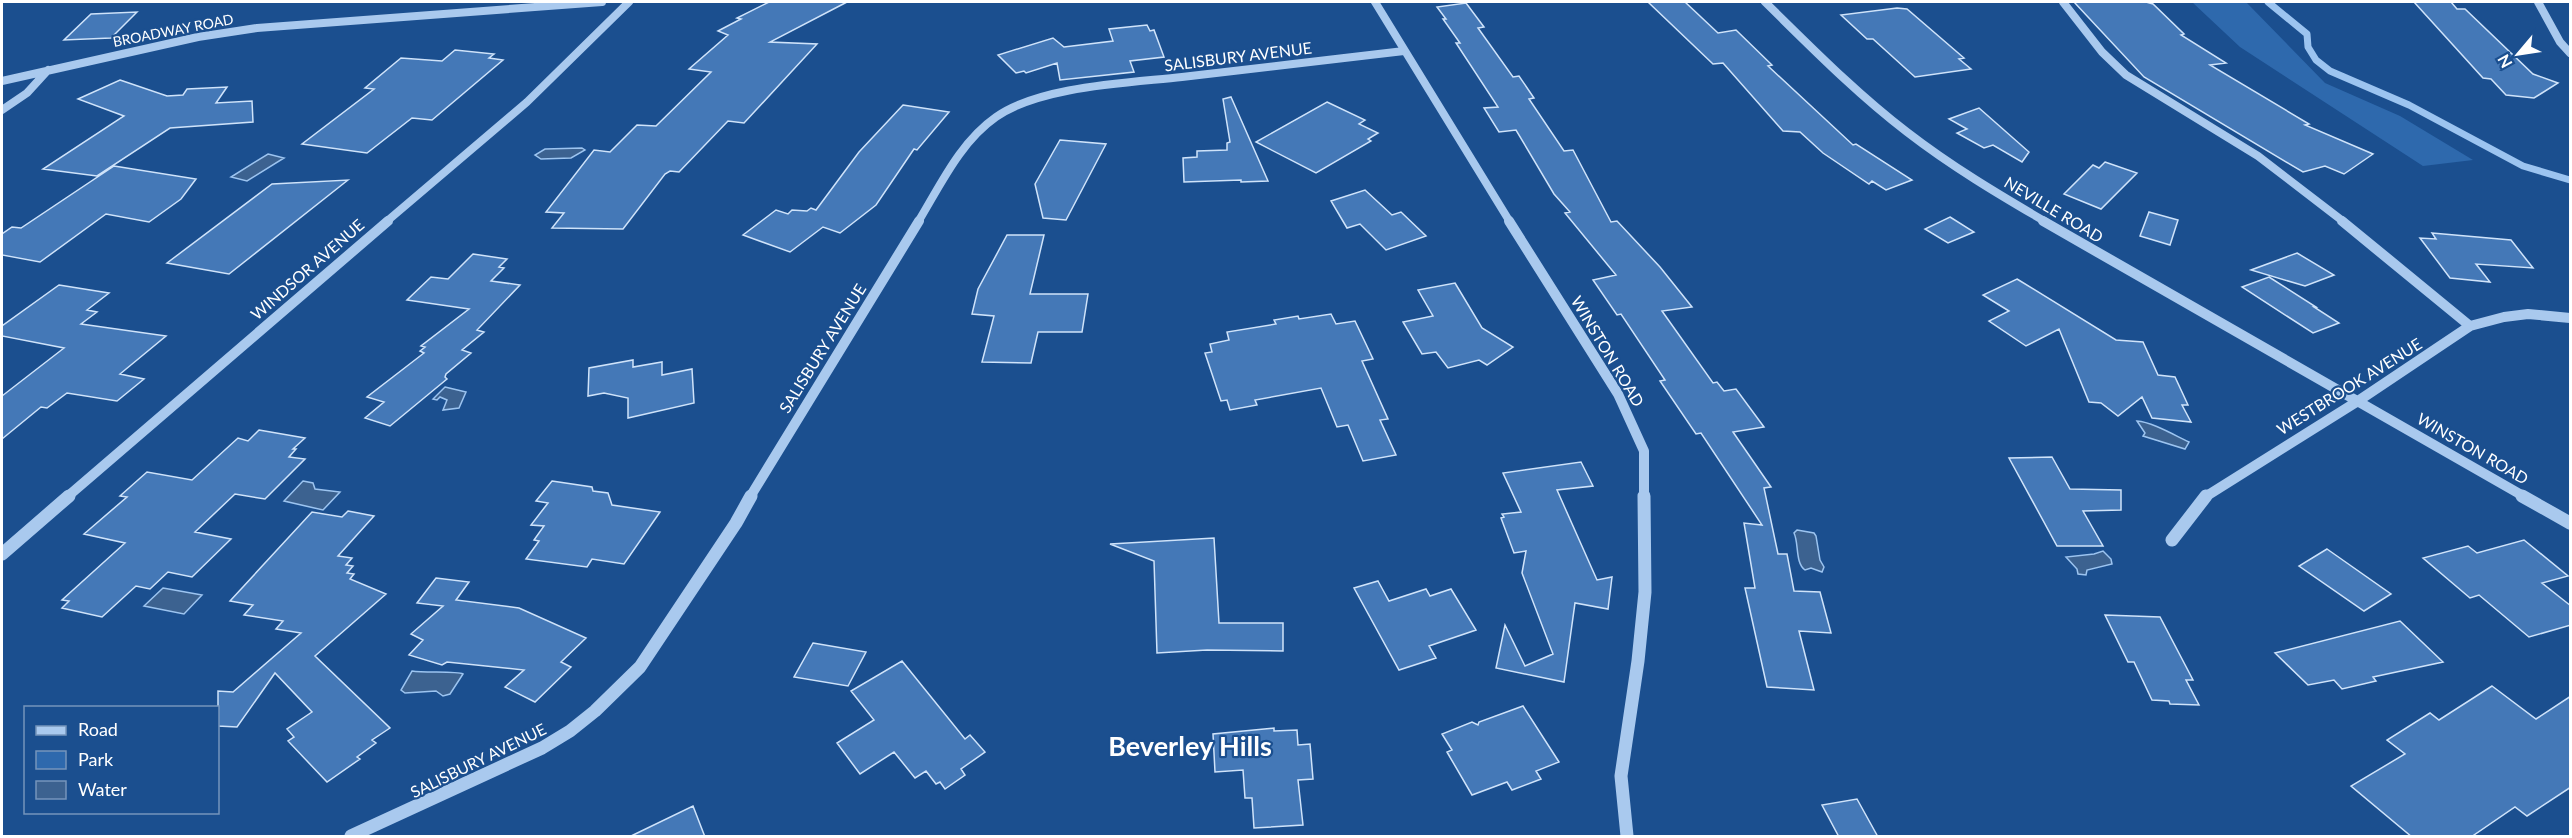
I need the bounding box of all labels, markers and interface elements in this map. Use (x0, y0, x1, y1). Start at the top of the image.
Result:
street label: BROADWAY ROAD (111, 10, 235, 50)
north arrow (2488, 24, 2548, 84)
street label: SALISBURY AVENUE (1163, 38, 1313, 74)
text: N (2493, 52, 2516, 72)
street label: NEVILLE ROAD (2001, 172, 2107, 246)
street label: WINDSOR AVENUE (247, 215, 367, 323)
street label: SALISBURY AVENUE (775, 280, 869, 416)
street label: WINSTON ROAD (1568, 292, 1648, 410)
street label: WESTBROOK AVENUE (2273, 334, 2425, 438)
street label: WINSTON ROAD (2414, 408, 2532, 488)
legend (24, 706, 219, 814)
text: Road (78, 718, 118, 740)
street label: SALISBURY AVENUE (407, 719, 549, 801)
district label: Beverley Hills (1108, 729, 1272, 762)
text: Park (78, 748, 114, 770)
text: Water (78, 778, 127, 800)

